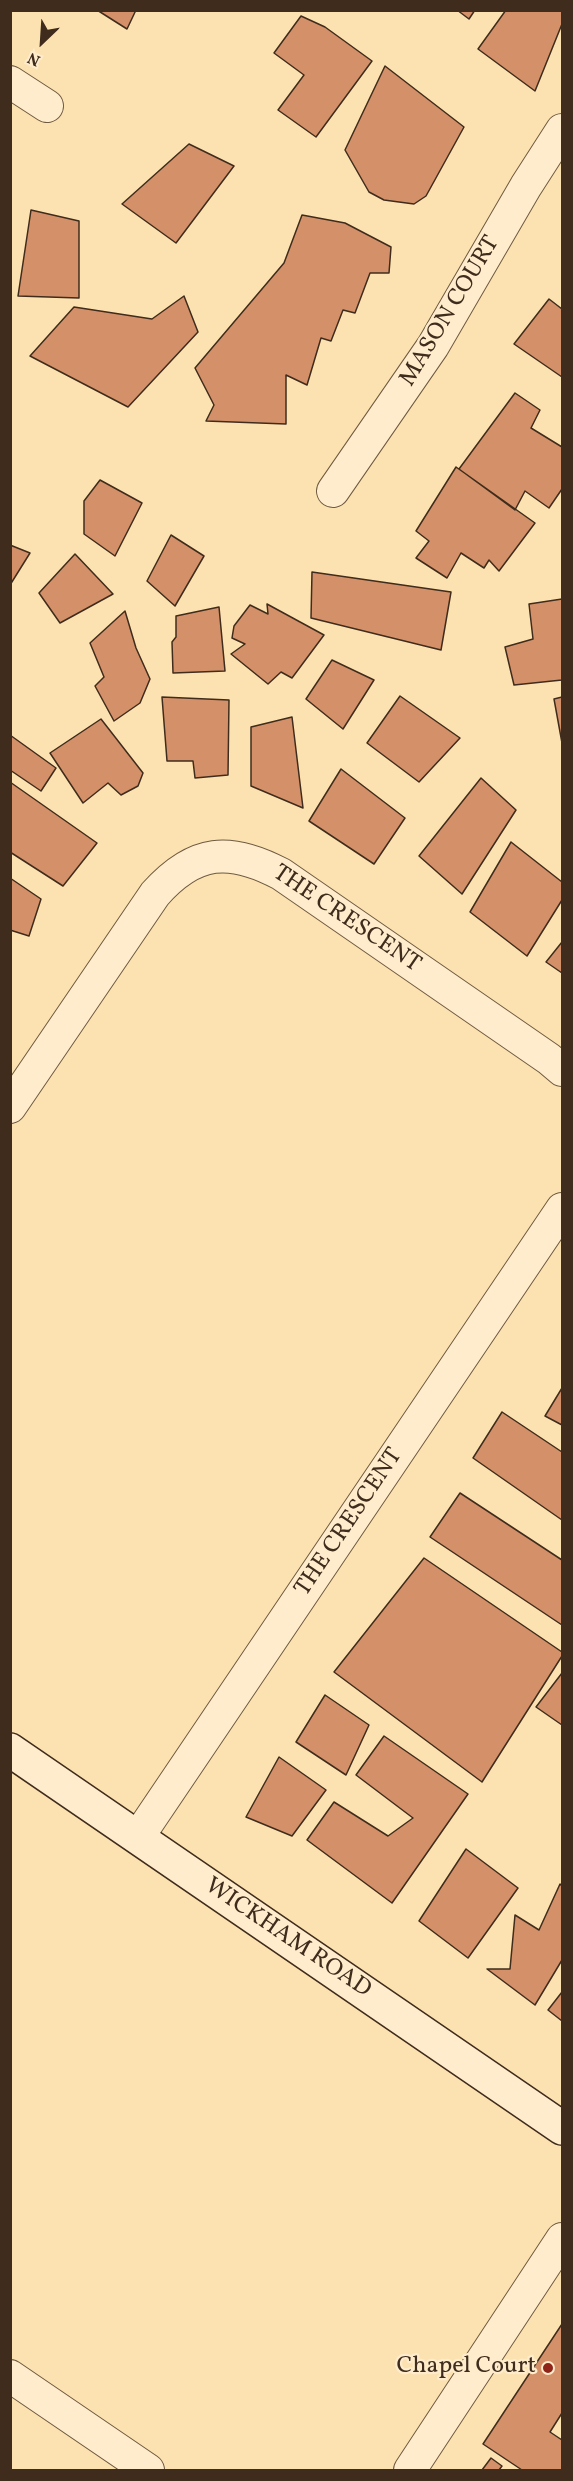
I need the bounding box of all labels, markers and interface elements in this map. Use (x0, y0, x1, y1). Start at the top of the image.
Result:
north arrow (12, 12, 72, 72)
text: N (24, 46, 44, 71)
street label: MASON COURT (395, 232, 507, 392)
street label: THE CRESCENT (266, 860, 426, 980)
street label: THE CRESCENT (290, 1443, 410, 1603)
street label: WICKHAM ROAD (198, 1873, 376, 2005)
place label: Chapel Court (397, 2354, 536, 2382)
marker: Chapel Court (541, 2361, 555, 2375)

